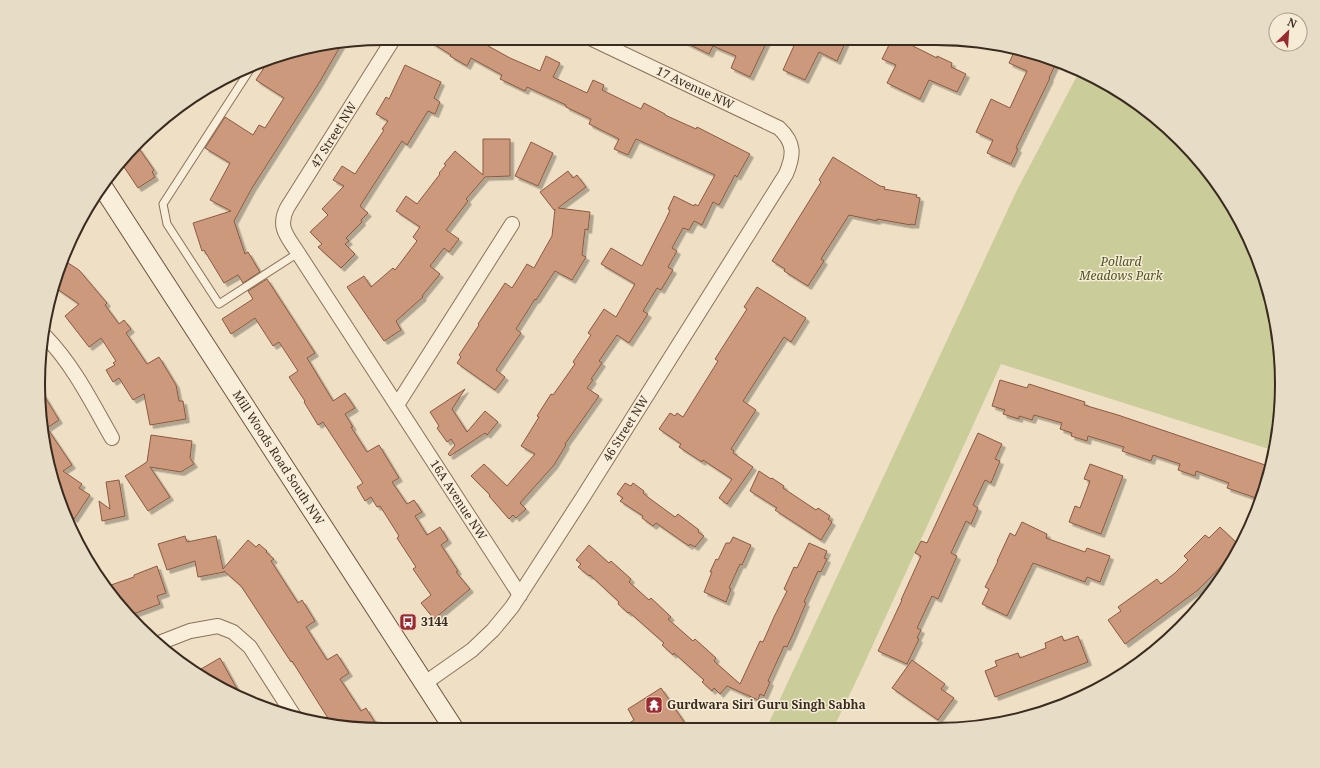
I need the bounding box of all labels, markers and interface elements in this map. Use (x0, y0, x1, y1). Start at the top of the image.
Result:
north arrow (1268, 12, 1308, 52)
text: N (1285, 14, 1300, 31)
street label: 17 Avenue NW (653, 62, 737, 113)
street label: 47 Street NW (307, 98, 361, 171)
park label: Pollard Meadows Park (1078, 253, 1164, 284)
street label: Mill Woods Road South NW (229, 387, 329, 529)
street label: 46 Street NW (598, 392, 653, 465)
street label: 16A Avenue NW (426, 456, 491, 544)
bus stop icon: 3144 (398, 612, 418, 632)
place label: 3144 (421, 613, 448, 630)
temple icon: Gurdwara Siri Guru Singh Sabha (644, 695, 664, 715)
place label: Gurdwara Siri Guru Singh Sabha (667, 696, 866, 713)

